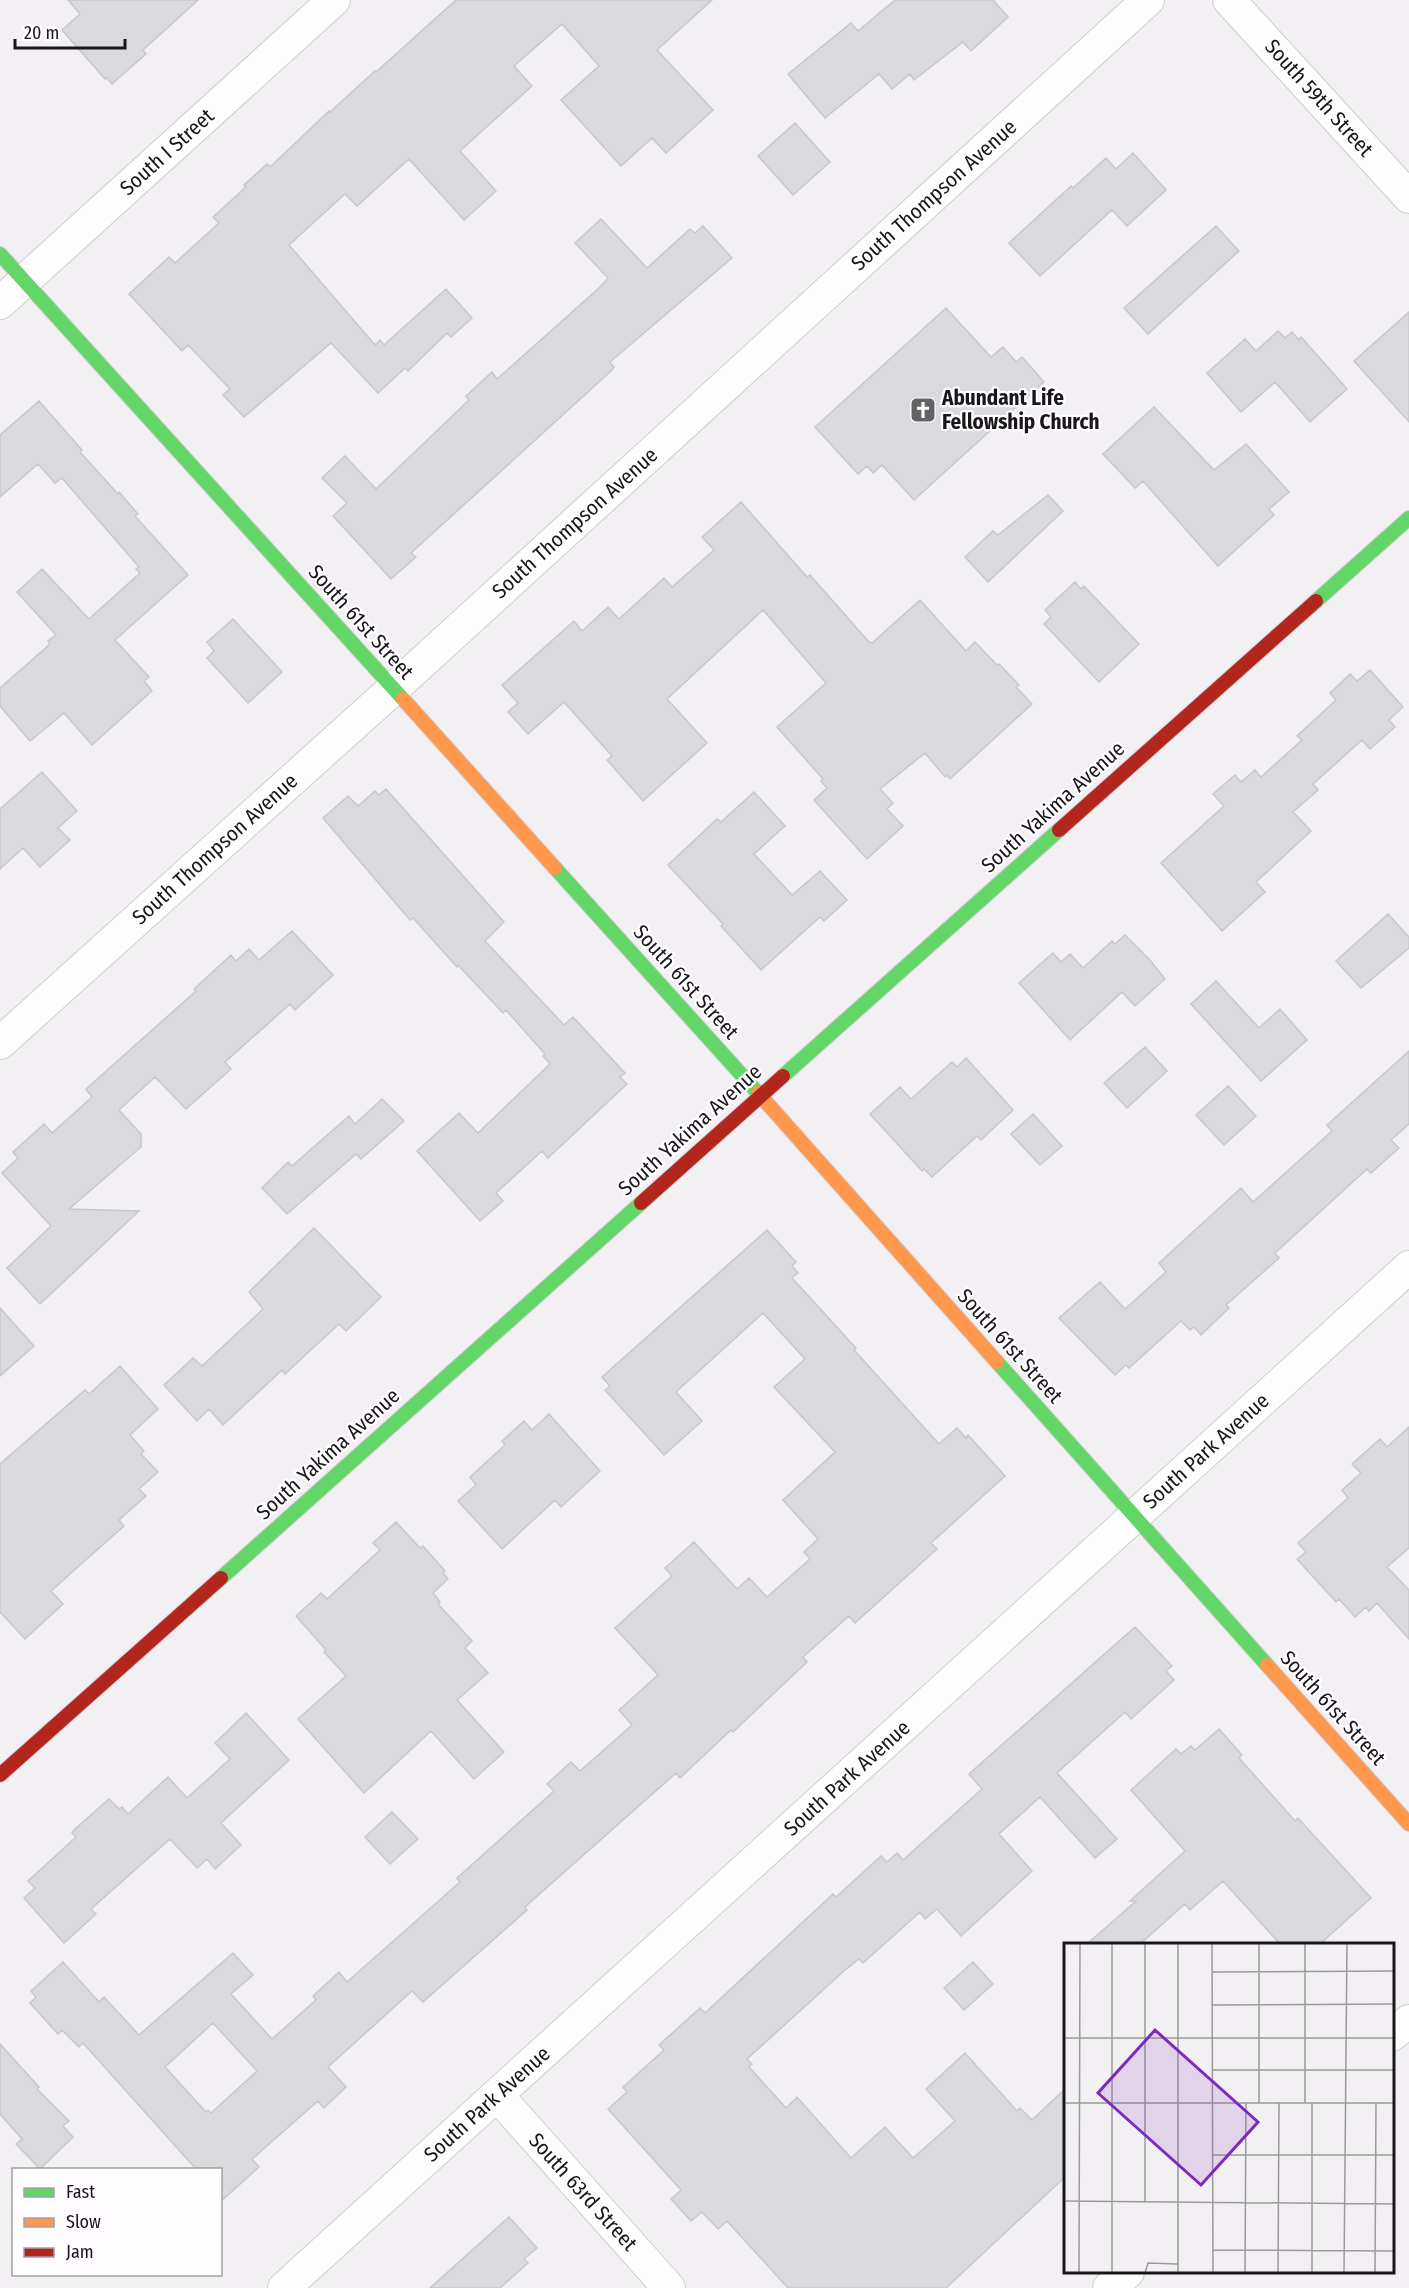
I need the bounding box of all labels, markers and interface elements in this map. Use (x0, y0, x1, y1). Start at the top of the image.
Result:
scale bar (15, 12, 124, 50)
text: 20 m (24, 22, 59, 44)
street label: South 59th Street (1259, 34, 1379, 162)
street label: South I Street (115, 103, 219, 201)
street label: South Thompson Avenue (846, 114, 1022, 276)
place label: Abundant Life Fellowship Church (941, 385, 1100, 435)
church icon: Abundant Life Fellowship Church (908, 395, 938, 425)
street label: South Thompson Avenue (487, 442, 663, 604)
street label: South 61st Street (303, 559, 419, 685)
street label: South Yakima Avenue (976, 736, 1130, 878)
street label: South Thompson Avenue (127, 768, 303, 930)
street label: South 61st Street (628, 919, 744, 1045)
street label: South Yakima Avenue (613, 1059, 767, 1201)
street label: South 61st Street (952, 1283, 1068, 1409)
street label: South Yakima Avenue (251, 1383, 405, 1525)
street label: South Park Avenue (1138, 1388, 1274, 1514)
street label: South 61st Street (1275, 1645, 1391, 1771)
street label: South Park Avenue (779, 1715, 915, 1841)
inset map (1064, 1943, 1394, 2273)
street label: South Park Avenue (419, 2041, 555, 2167)
street label: South 63rd Street (523, 2128, 643, 2256)
legend (12, 2168, 222, 2276)
text: Fast (66, 2181, 95, 2203)
text: Slow (66, 2211, 101, 2233)
text: Jam (66, 2241, 94, 2263)

